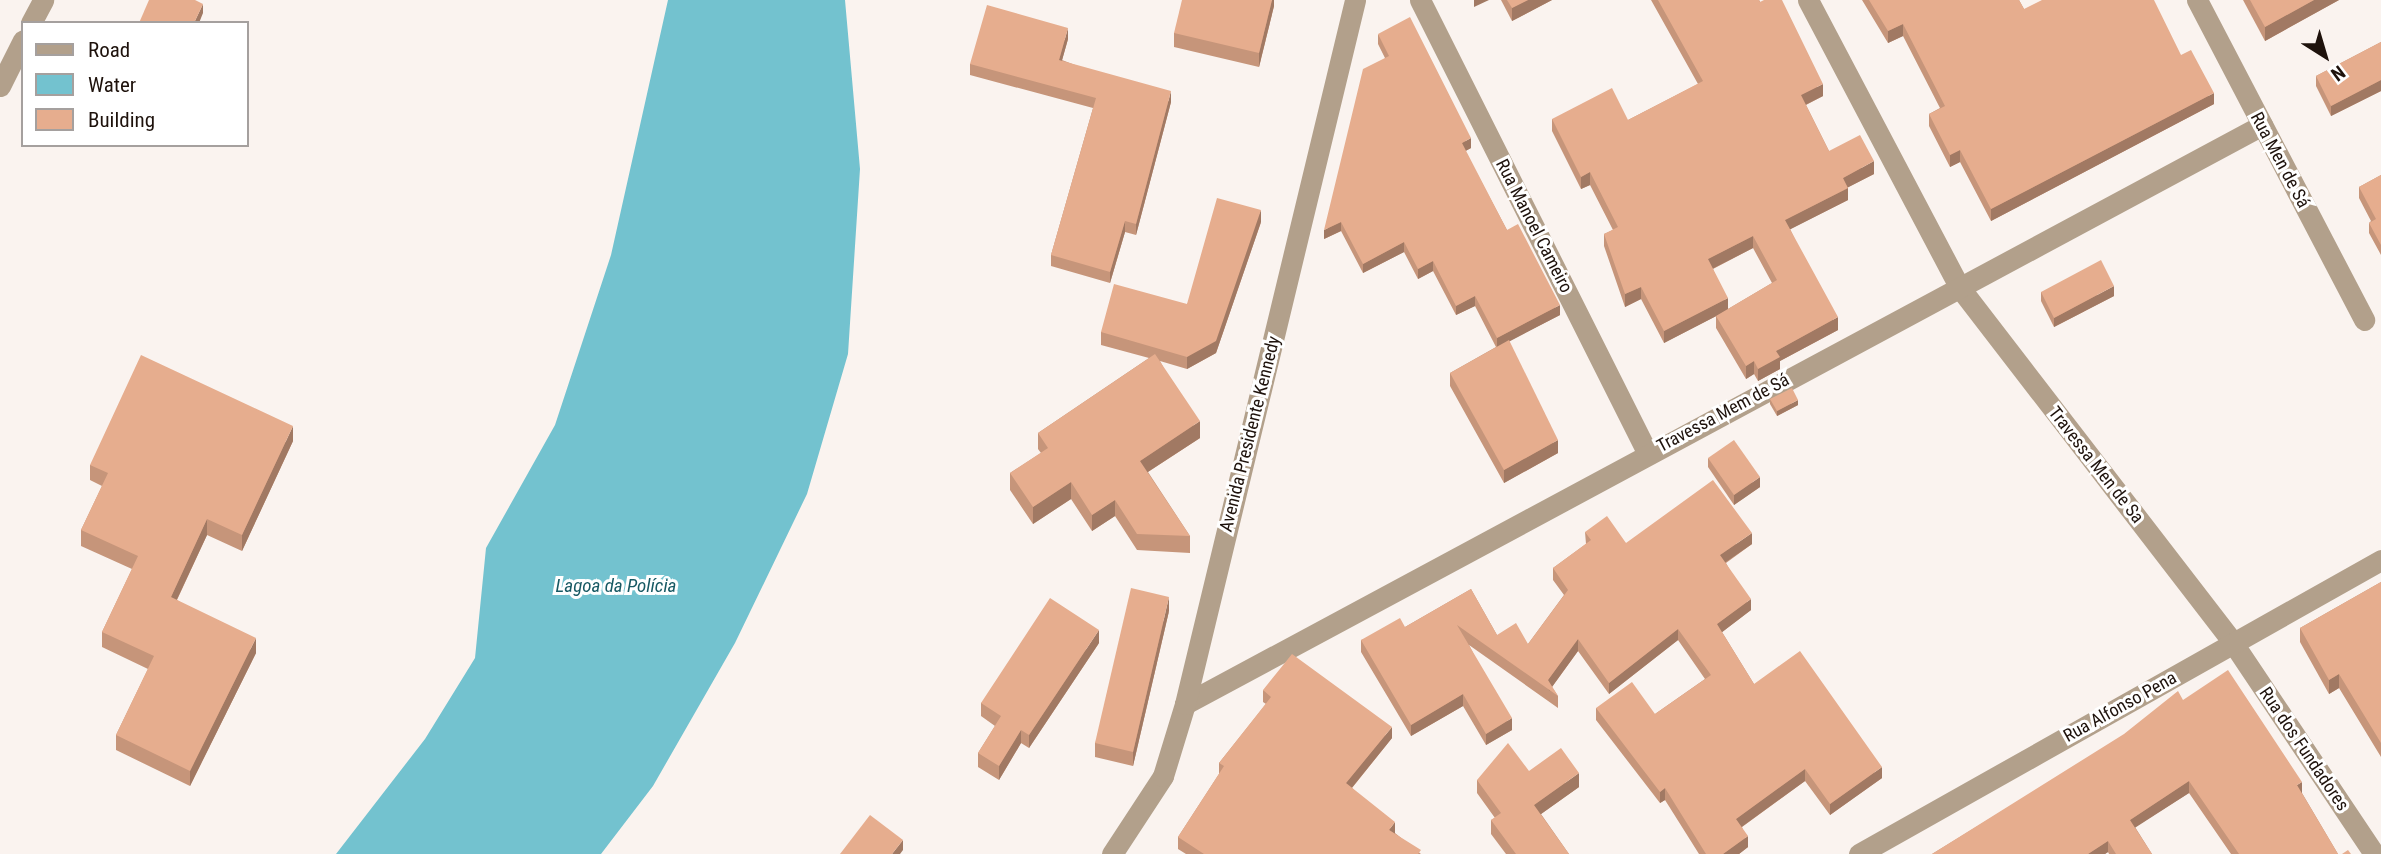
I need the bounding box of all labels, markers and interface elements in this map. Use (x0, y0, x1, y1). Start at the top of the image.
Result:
legend (21, 21, 248, 147)
north arrow (2290, 21, 2360, 91)
text: Road (88, 38, 130, 62)
text: N (2326, 60, 2350, 86)
text: Water (88, 73, 136, 97)
text: Building (88, 108, 155, 132)
street label: Rua Men de Sá (2246, 108, 2314, 212)
street label: Rua Manoel Cameiro (1491, 156, 1577, 296)
street label: Avenida Presidente Kennedy (1215, 334, 1285, 534)
street label: Travessa Mem de Sá (1653, 369, 1793, 457)
street label: Travessa Men de Sa (2044, 402, 2148, 528)
water label: Lagoa da Polícia (556, 575, 676, 597)
street label: Rua Alfonso Pena (2060, 667, 2180, 747)
street label: Rua dos Fundadores (2255, 683, 2353, 815)

